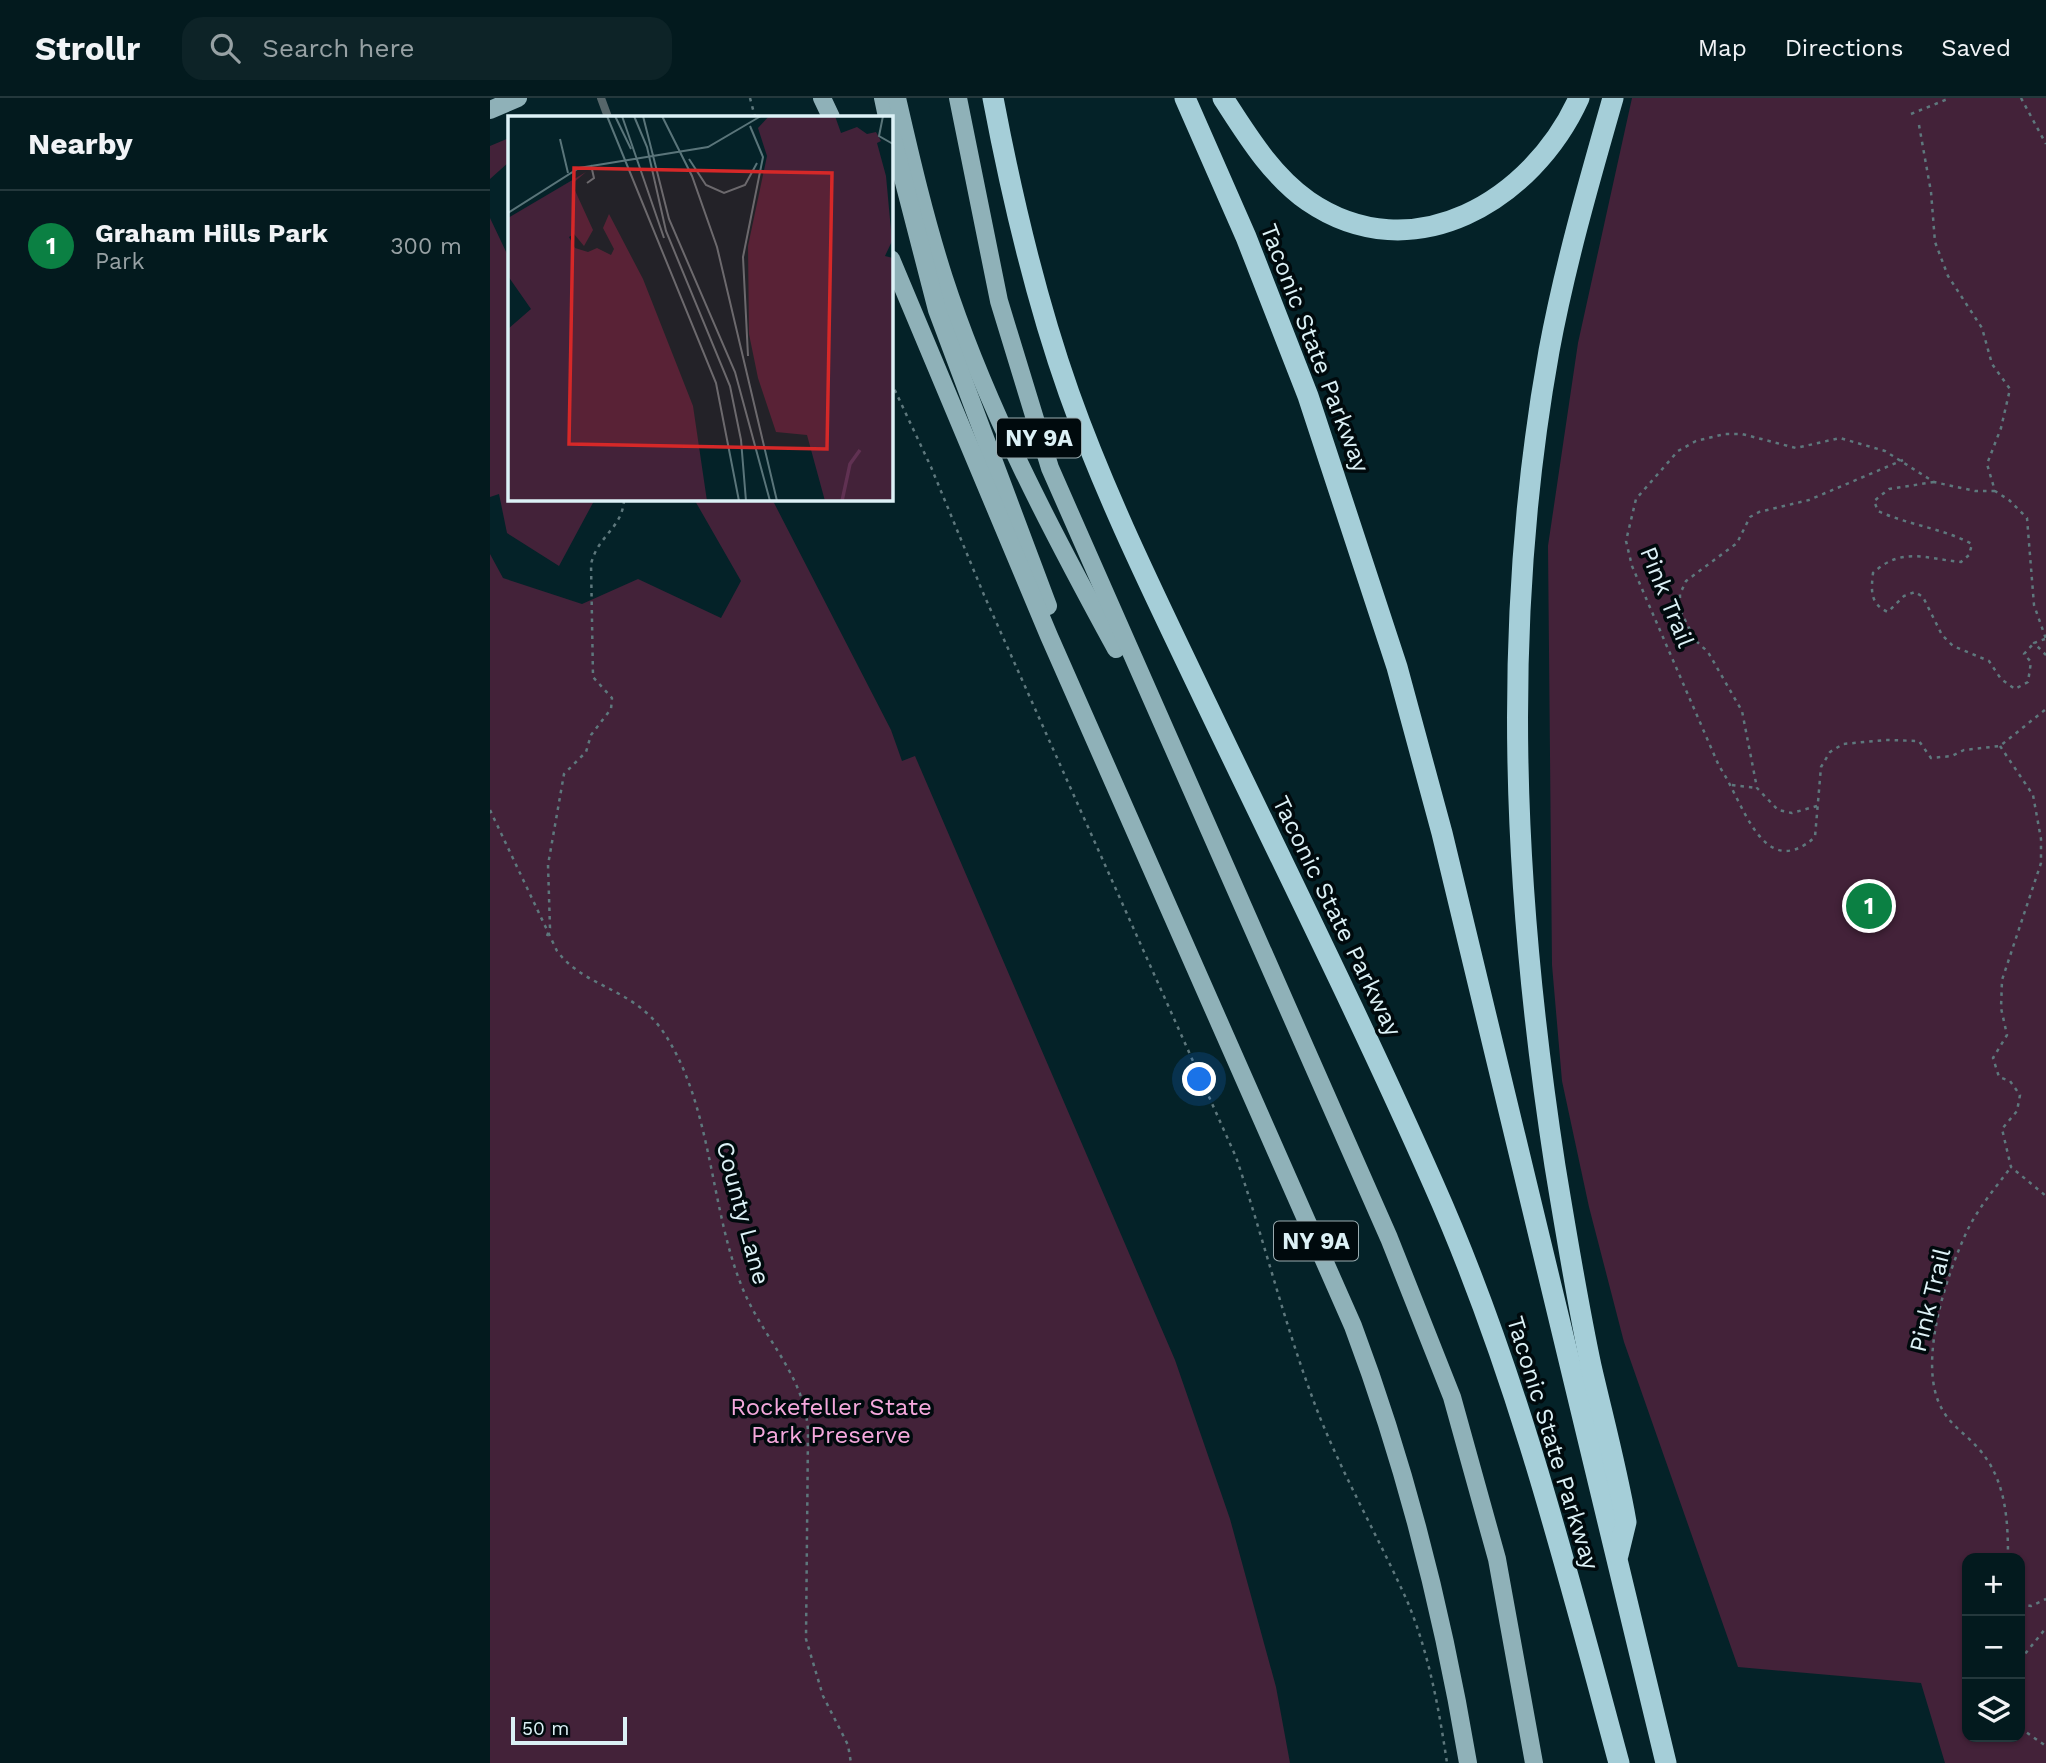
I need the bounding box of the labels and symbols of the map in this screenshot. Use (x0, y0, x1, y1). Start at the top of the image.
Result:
inset map (508, 116, 892, 500)
street label: Taconic State Parkway (1255, 220, 1376, 477)
road number: NY 9A (997, 418, 1081, 458)
street label: Pink Trail (1634, 543, 1700, 652)
street label: Taconic State Parkway (1267, 791, 1408, 1041)
pin: 1 (1846, 880, 1892, 932)
your location (1182, 1062, 1216, 1096)
street label: County Lane (710, 1138, 776, 1288)
road number: NY 9A (1274, 1222, 1358, 1260)
street label: Pink Trail (1904, 1245, 1957, 1355)
street label: Taconic State Parkway (1501, 1313, 1605, 1574)
park label: Rockefeller State Park Preserve (730, 1393, 932, 1449)
scale bar (511, 1714, 626, 1746)

